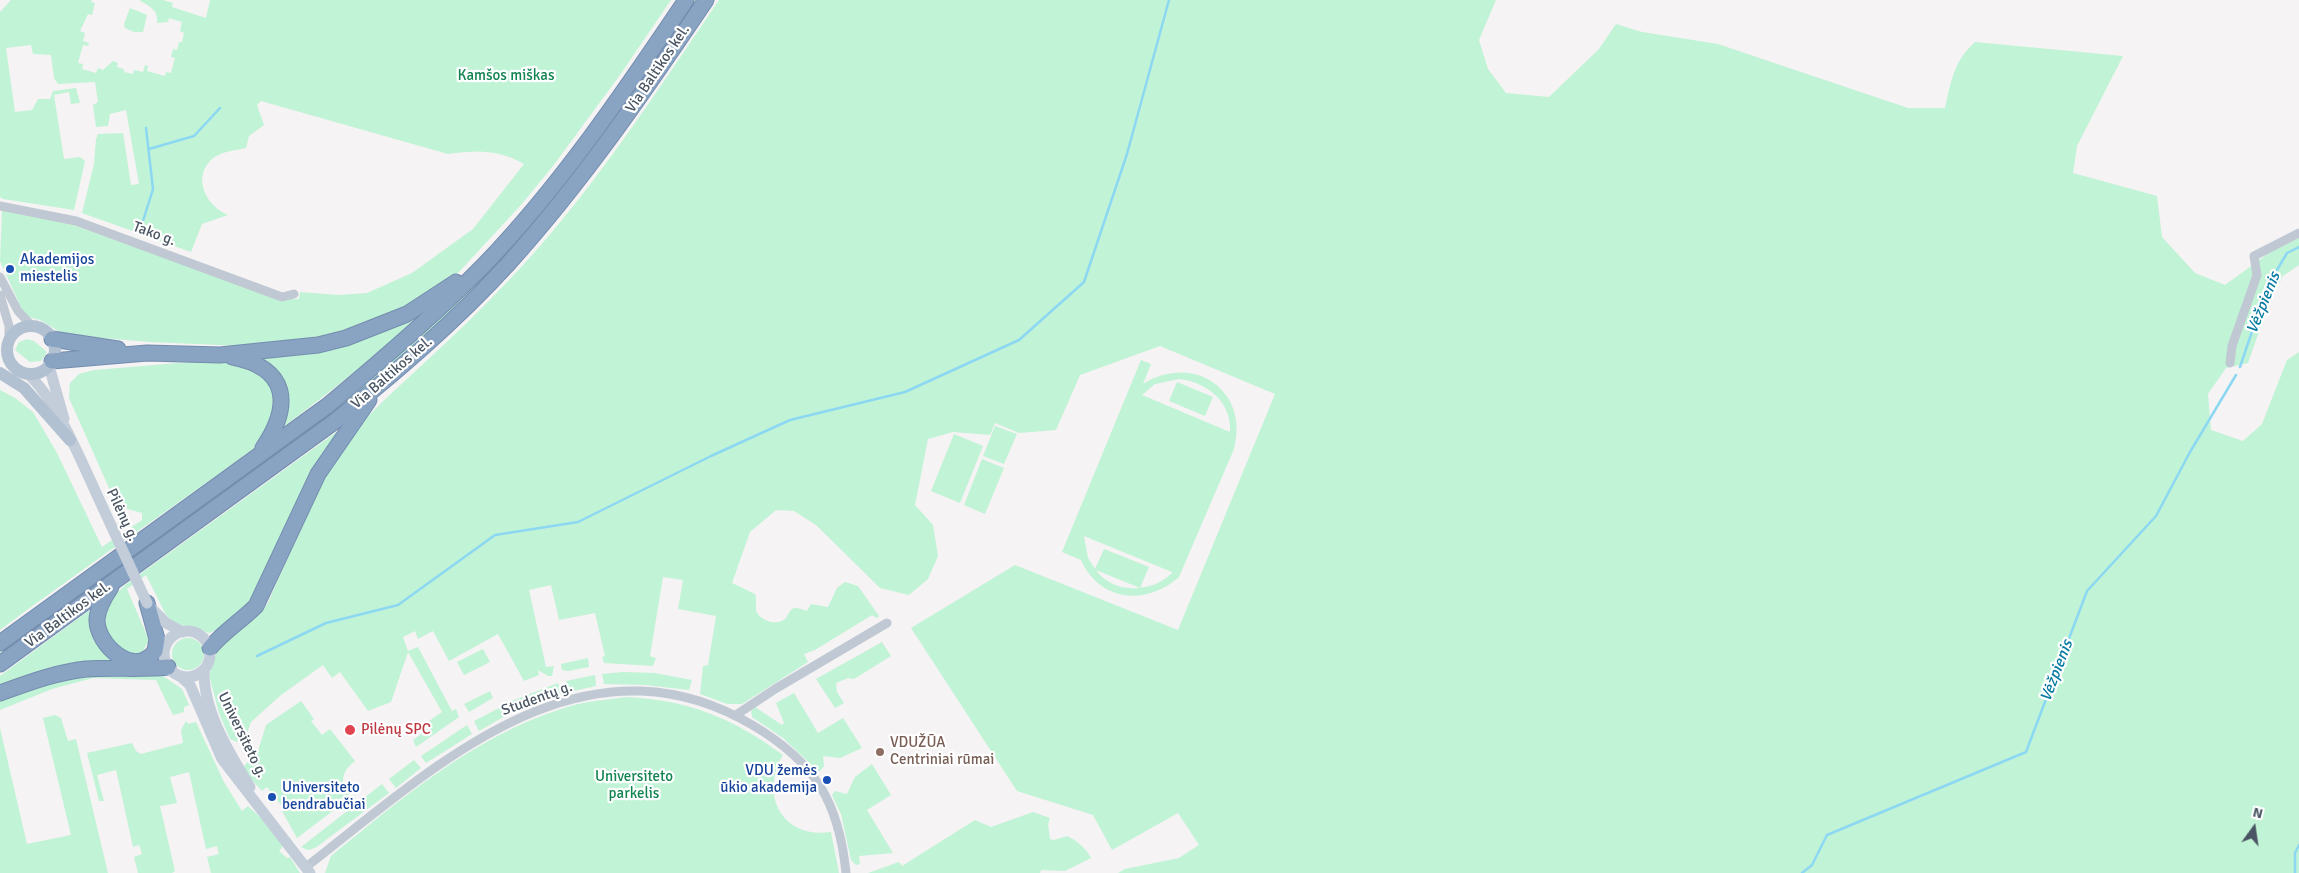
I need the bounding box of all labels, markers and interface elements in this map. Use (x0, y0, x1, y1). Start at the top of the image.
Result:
street label: Via Baltikos kel. (622, 22, 694, 116)
park label: Kamšos miškas (458, 67, 554, 85)
street label: Tako g. (130, 218, 178, 250)
place label: Akademijos miestelis (20, 251, 94, 286)
marker: Akademijos miestelis (4, 263, 16, 275)
water label: Vėžpienis (2243, 270, 2285, 336)
street label: Via Baltikos kel. (348, 333, 436, 413)
street label: Pilėnų g. (102, 486, 142, 544)
street label: Via Baltikos kel. (22, 578, 114, 652)
water label: Vėžpienis (2036, 637, 2078, 705)
street label: Studentų g. (499, 678, 575, 720)
street label: Universiteto g. (214, 689, 270, 781)
place label: Pilėnų SPC (361, 721, 431, 739)
marker: Pilėnų SPC (343, 723, 357, 737)
place label: VDUŽŪA Centriniai rūmai (890, 734, 994, 769)
marker: VDUŽŪA Centriniai rūmai (874, 746, 886, 758)
place label: VDU žemės ūkio akademija (720, 762, 817, 797)
park label: Universiteto parkelis (595, 768, 673, 803)
marker: VDU žemės ūkio akademija (821, 774, 833, 786)
place label: Universiteto bendrabučiai (282, 779, 366, 814)
marker: Universiteto bendrabučiai (266, 791, 278, 803)
north arrow (2229, 803, 2279, 853)
text: N (2251, 804, 2265, 822)

